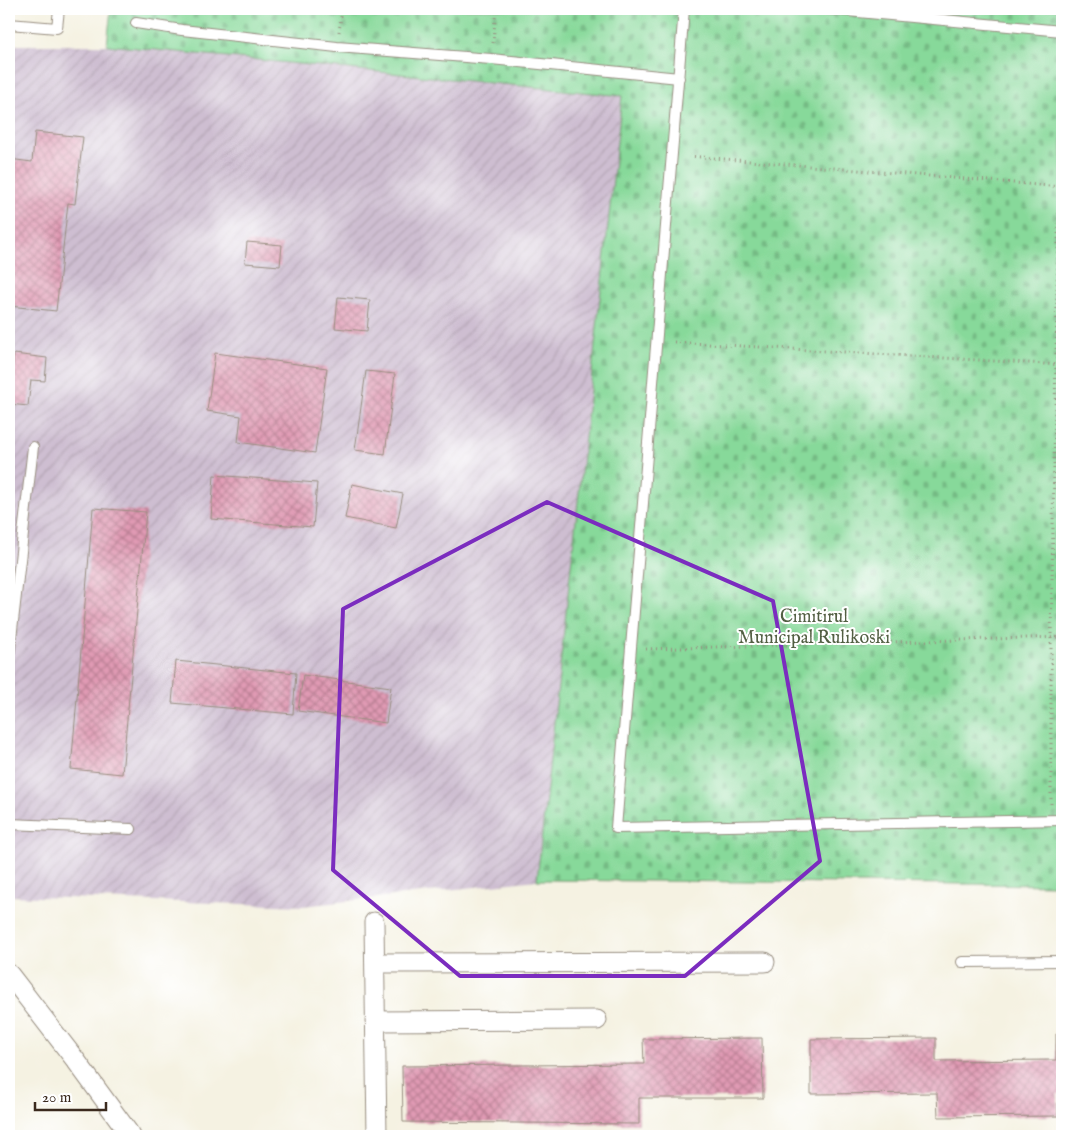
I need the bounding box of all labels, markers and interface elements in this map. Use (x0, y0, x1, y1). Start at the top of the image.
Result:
park label: Cimitirul Municipal Rulikoski (738, 606, 890, 650)
scale bar (35, 1080, 106, 1112)
text: 20 m (42, 1088, 72, 1107)

